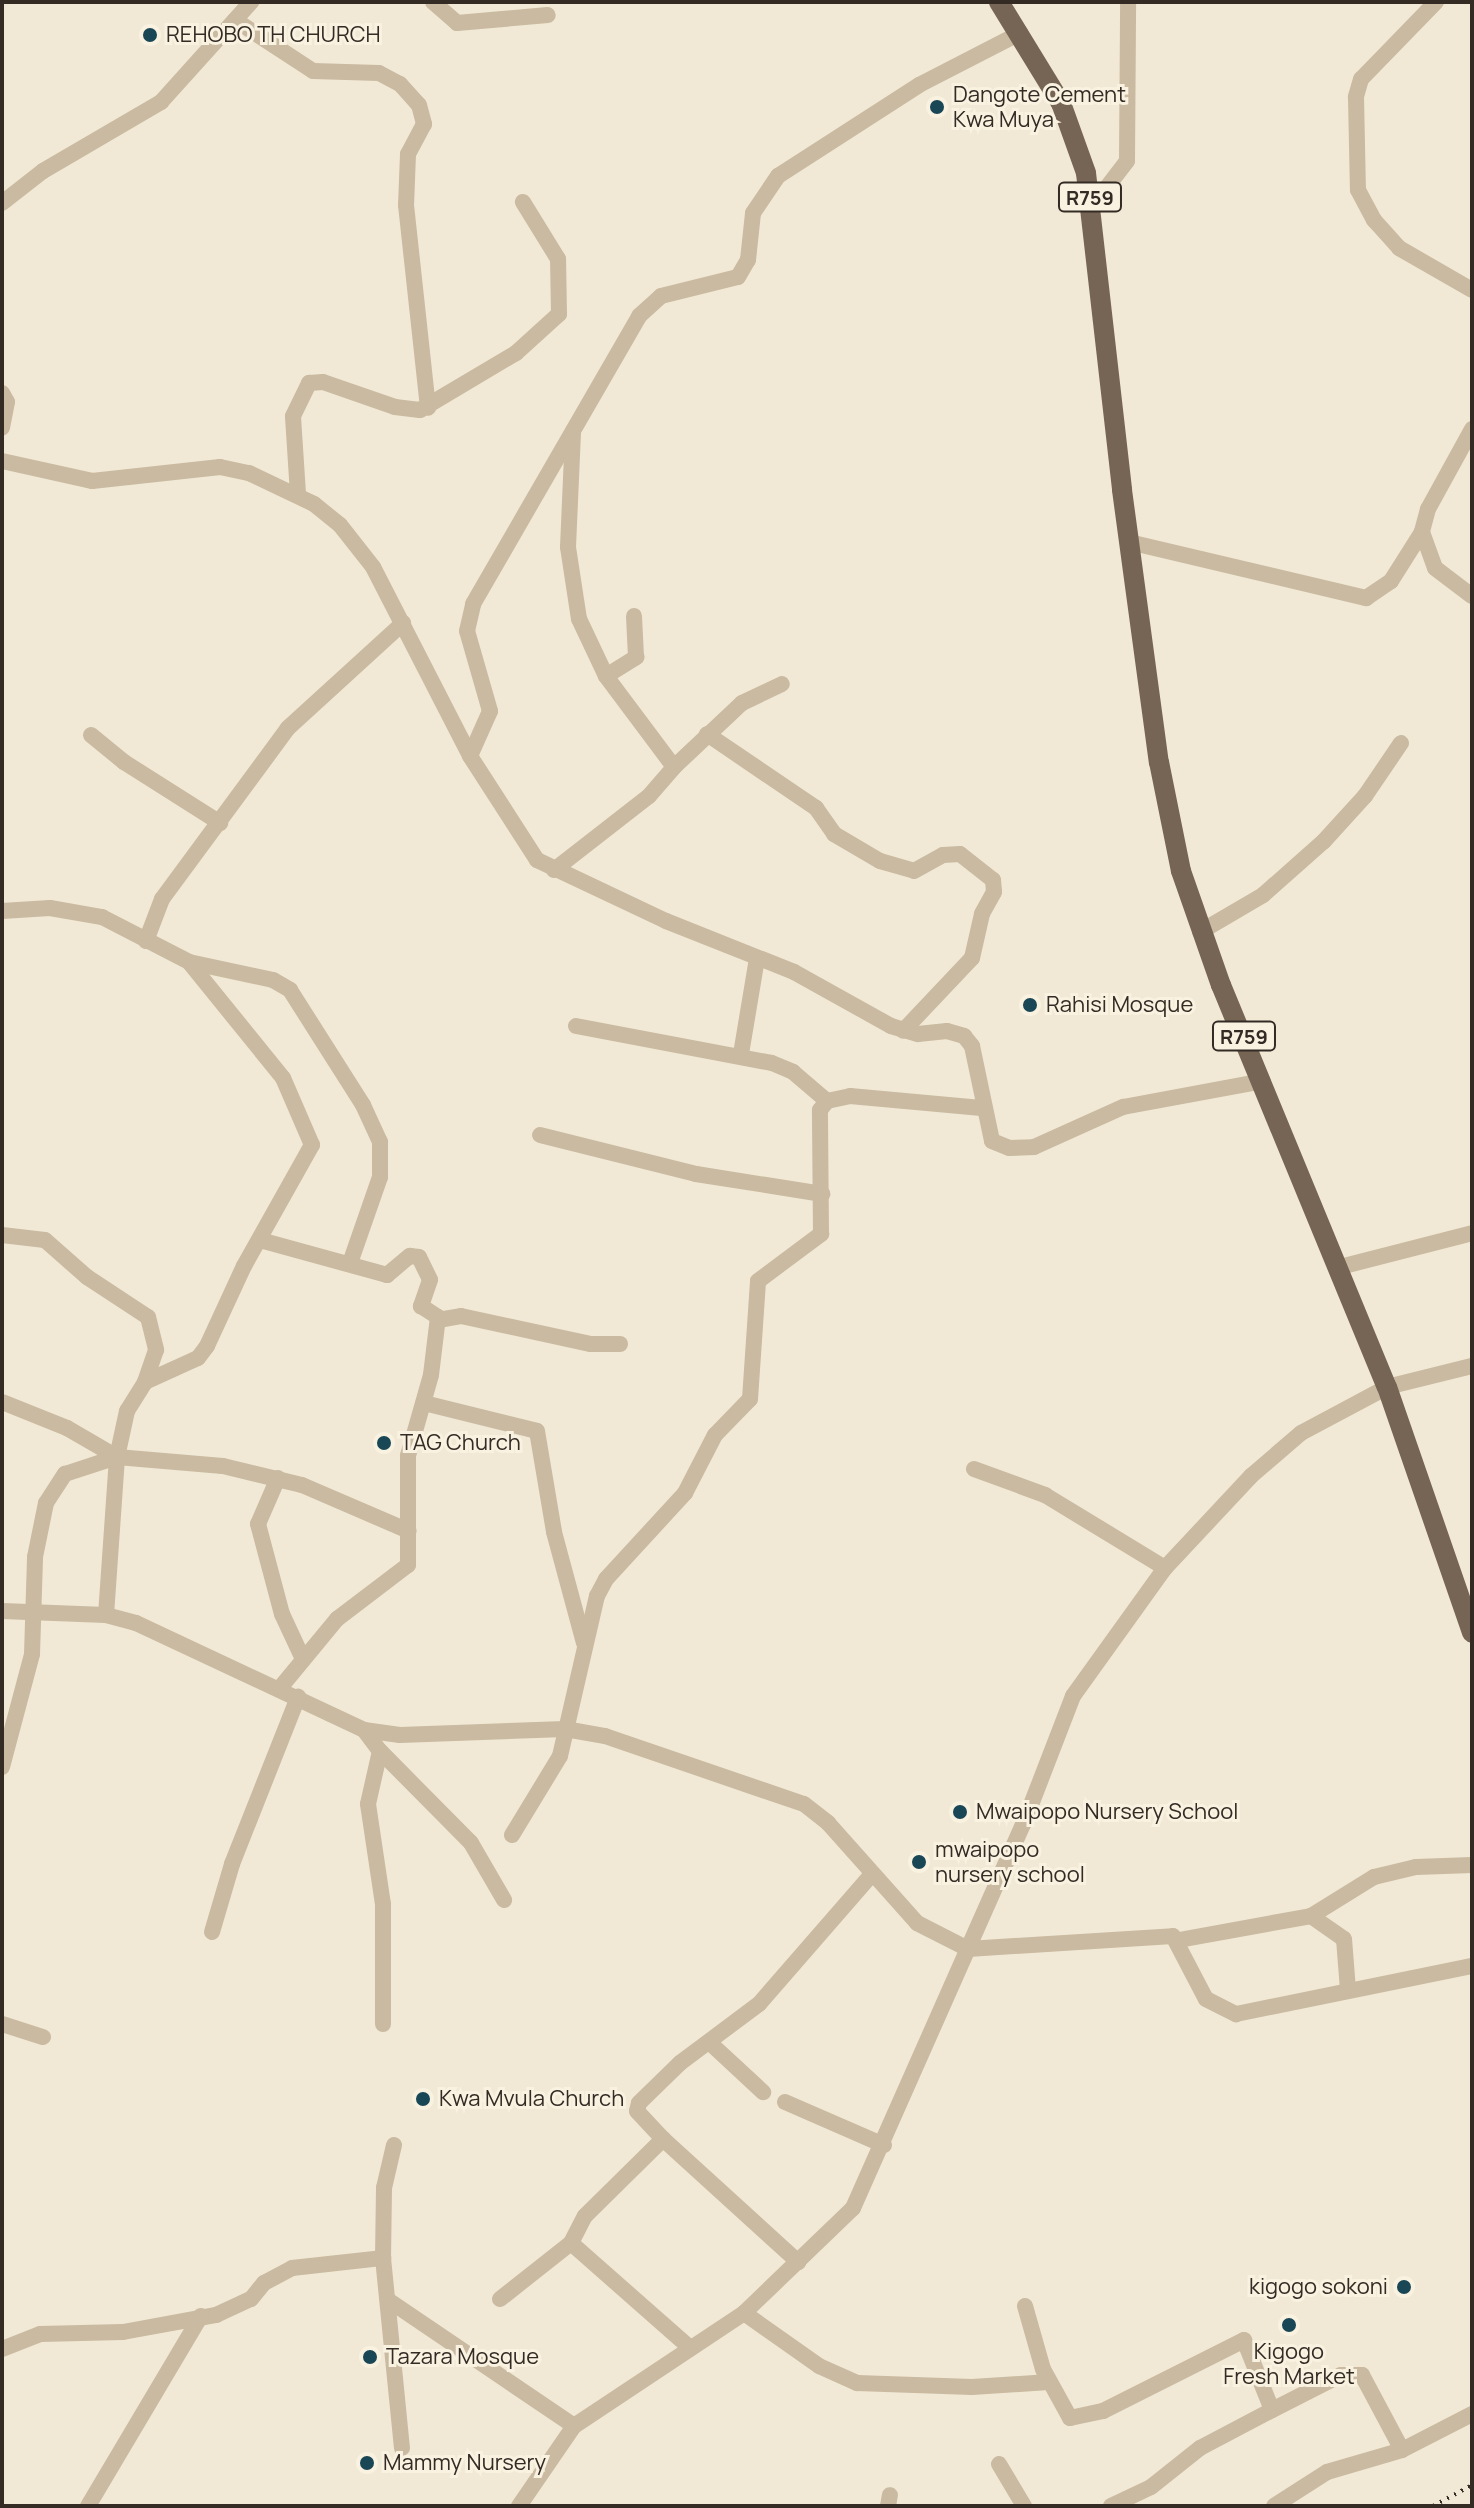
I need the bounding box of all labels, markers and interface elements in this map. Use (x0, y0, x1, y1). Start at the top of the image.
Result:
place label: REHOBO TH CHURCH (166, 22, 380, 48)
marker: REHOBO TH CHURCH (141, 26, 159, 44)
place label: Dangote Cement Kwa Muya (953, 81, 1126, 132)
marker: Dangote Cement Kwa Muya (928, 98, 946, 116)
road number: R759 (1056, 181, 1124, 213)
place label: Rahisi Mosque (1046, 992, 1193, 1018)
marker: Rahisi Mosque (1021, 996, 1039, 1014)
road number: R759 (1210, 1020, 1278, 1052)
place label: TAG Church (400, 1430, 521, 1456)
marker: TAG Church (375, 1434, 393, 1452)
place label: Mwaipopo Nursery School (976, 1799, 1238, 1825)
marker: Mwaipopo Nursery School (951, 1803, 969, 1821)
place label: mwaipopo nursery school (935, 1836, 1085, 1888)
marker: mwaipopo nursery school (910, 1853, 928, 1871)
place label: Kwa Mvula Church (439, 2086, 624, 2112)
marker: Kwa Mvula Church (414, 2090, 432, 2108)
place label: kigogo sokoni (1249, 2274, 1388, 2300)
marker: kigogo sokoni (1395, 2278, 1413, 2296)
marker: Kigogo Fresh Market (1280, 2316, 1298, 2334)
place label: Kigogo Fresh Market (1223, 2338, 1355, 2390)
place label: Tazara Mosque (386, 2344, 539, 2370)
marker: Tazara Mosque (361, 2348, 379, 2366)
place label: Mammy Nursery (383, 2450, 546, 2476)
marker: Mammy Nursery (358, 2454, 376, 2472)

